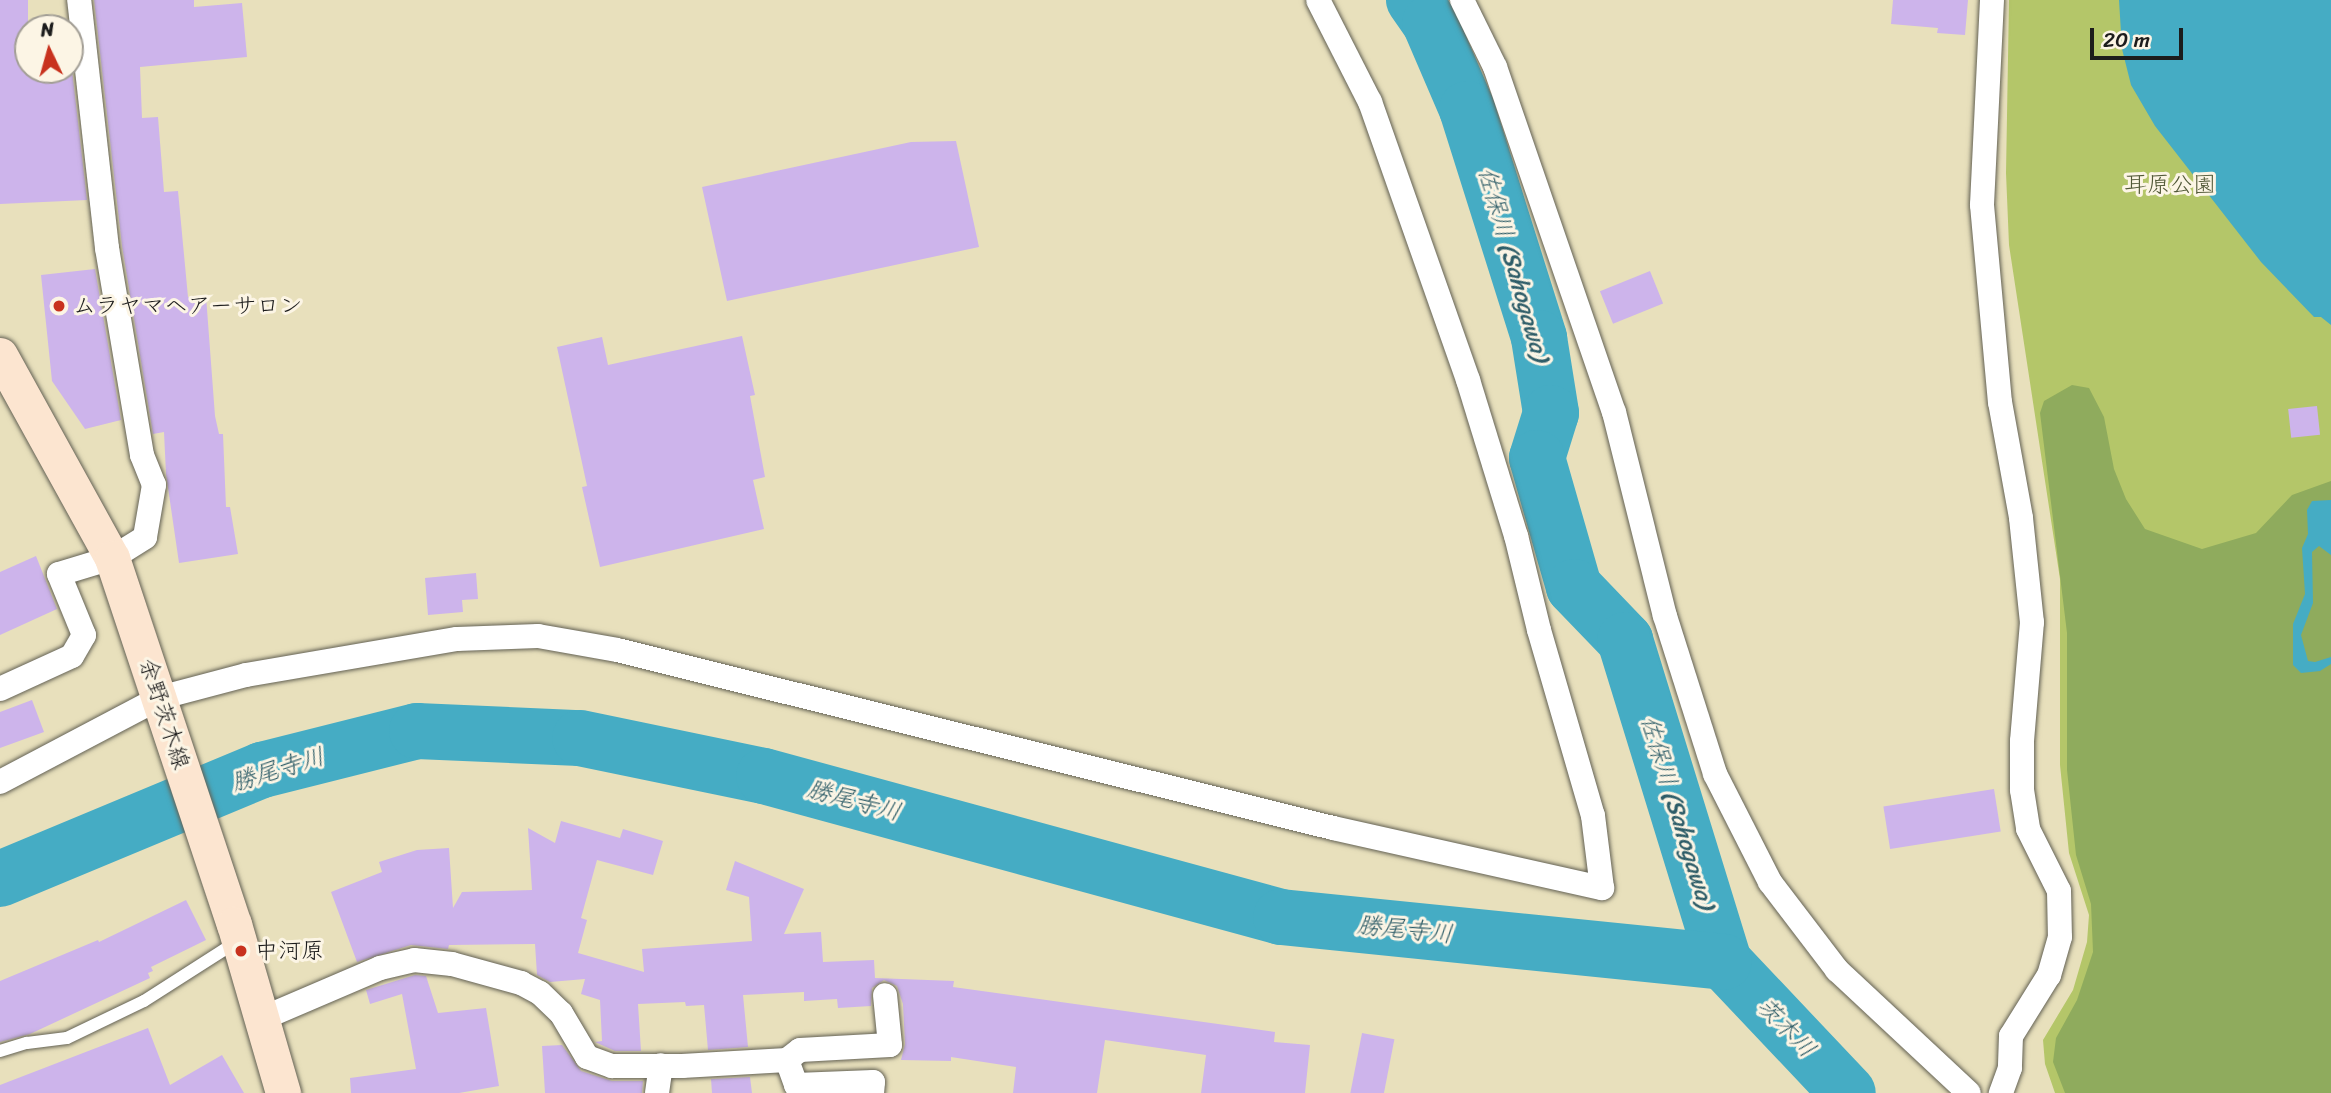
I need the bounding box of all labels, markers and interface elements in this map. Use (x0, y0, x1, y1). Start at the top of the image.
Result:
text: N (39, 13, 55, 47)
north arrow (14, 14, 84, 84)
scale bar (2093, 14, 2186, 58)
text: 20 m (2103, 21, 2150, 59)
water label: 佐保川 (Sahogawa) (1472, 164, 1554, 364)
park label: 耳原公園 (2124, 171, 2216, 199)
place label: ムラヤマヘアーサロン (73, 292, 302, 320)
marker: ムラヤマヘアーサロン (51, 298, 67, 314)
street label: 余野茨木線 (133, 655, 195, 773)
water label: 佐保川 (Sahogawa) (1634, 712, 1720, 912)
water label: 勝尾寺川 (228, 742, 328, 798)
water label: 勝尾寺川 (804, 775, 904, 827)
water label: 勝尾寺川 (1356, 911, 1454, 949)
place label: 中河原 (255, 937, 324, 965)
marker: 中河原 (233, 943, 249, 959)
water label: 茨木川 (1751, 992, 1821, 1064)

